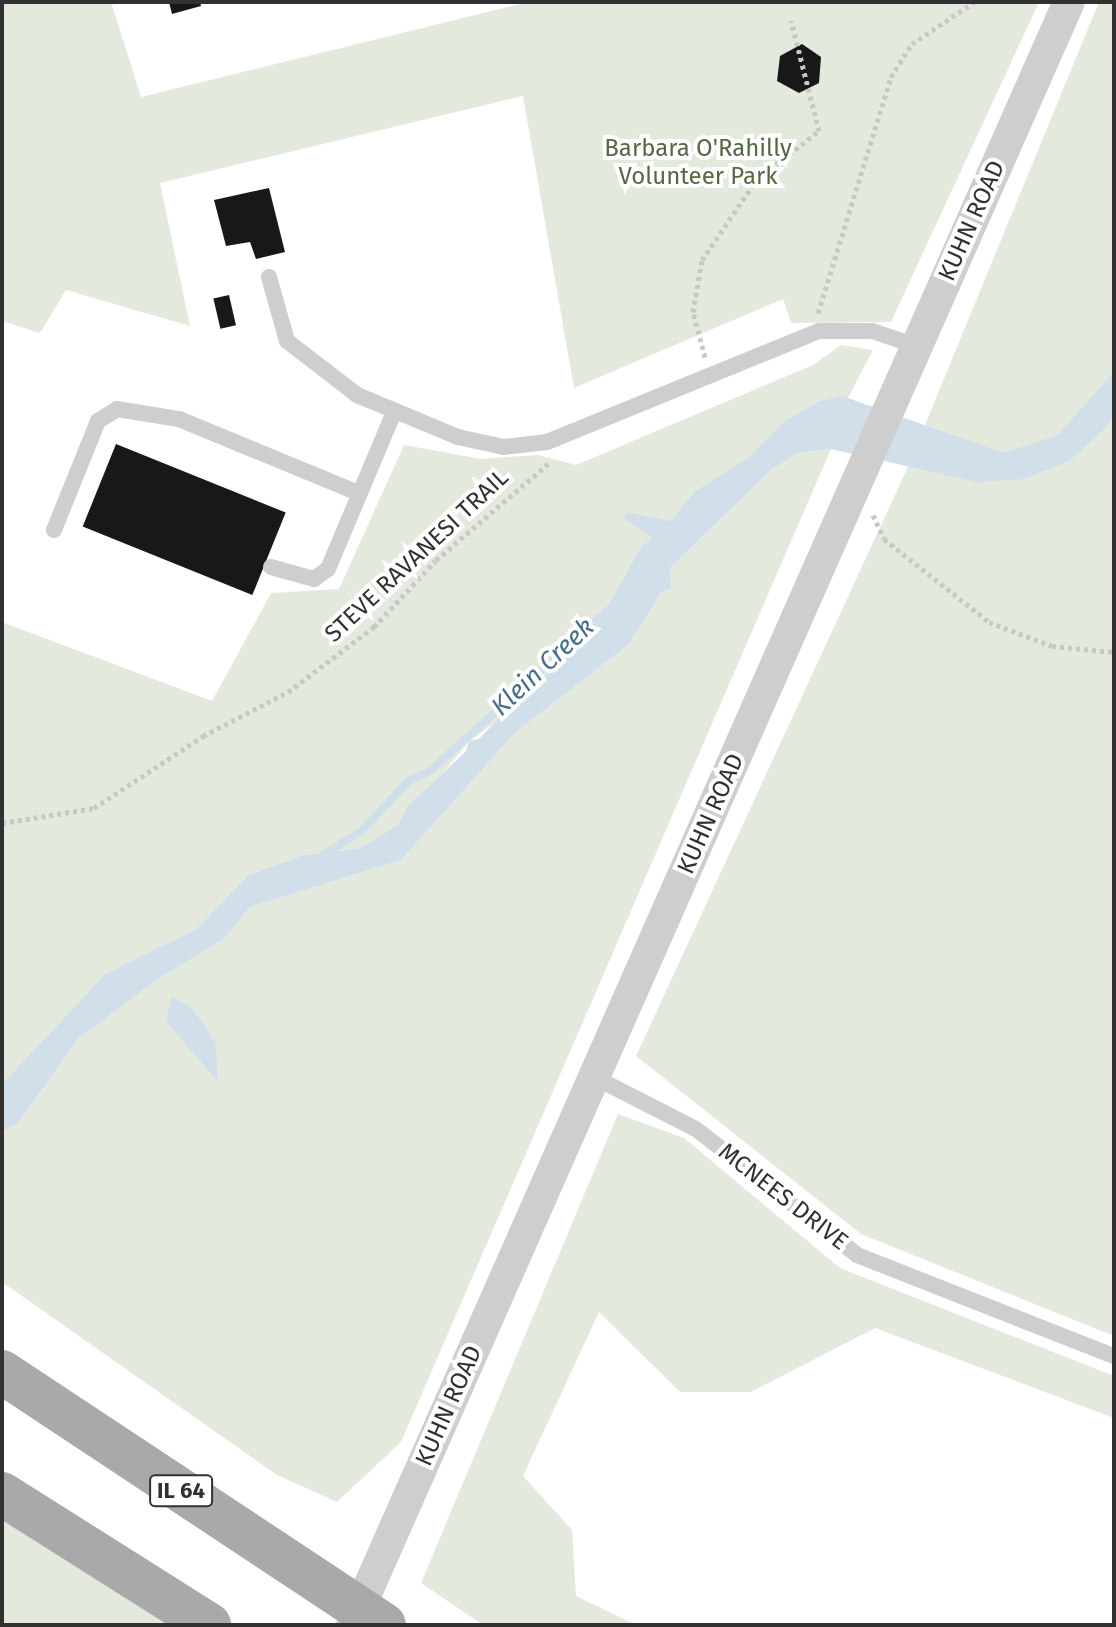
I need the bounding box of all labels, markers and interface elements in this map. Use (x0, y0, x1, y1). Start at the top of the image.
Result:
park label: Barbara O'Rahilly Volunteer Park (604, 135, 792, 191)
street label: KUHN ROAD (933, 156, 1011, 286)
street label: STEVE RAVANESI TRAIL (319, 464, 515, 648)
water label: Klein Creek (485, 612, 601, 722)
street label: KUHN ROAD (672, 749, 750, 879)
street label: MCNEES DRIVE (713, 1138, 853, 1256)
street label: KUHN ROAD (410, 1341, 488, 1471)
road number: IL 64 (149, 1473, 213, 1509)

